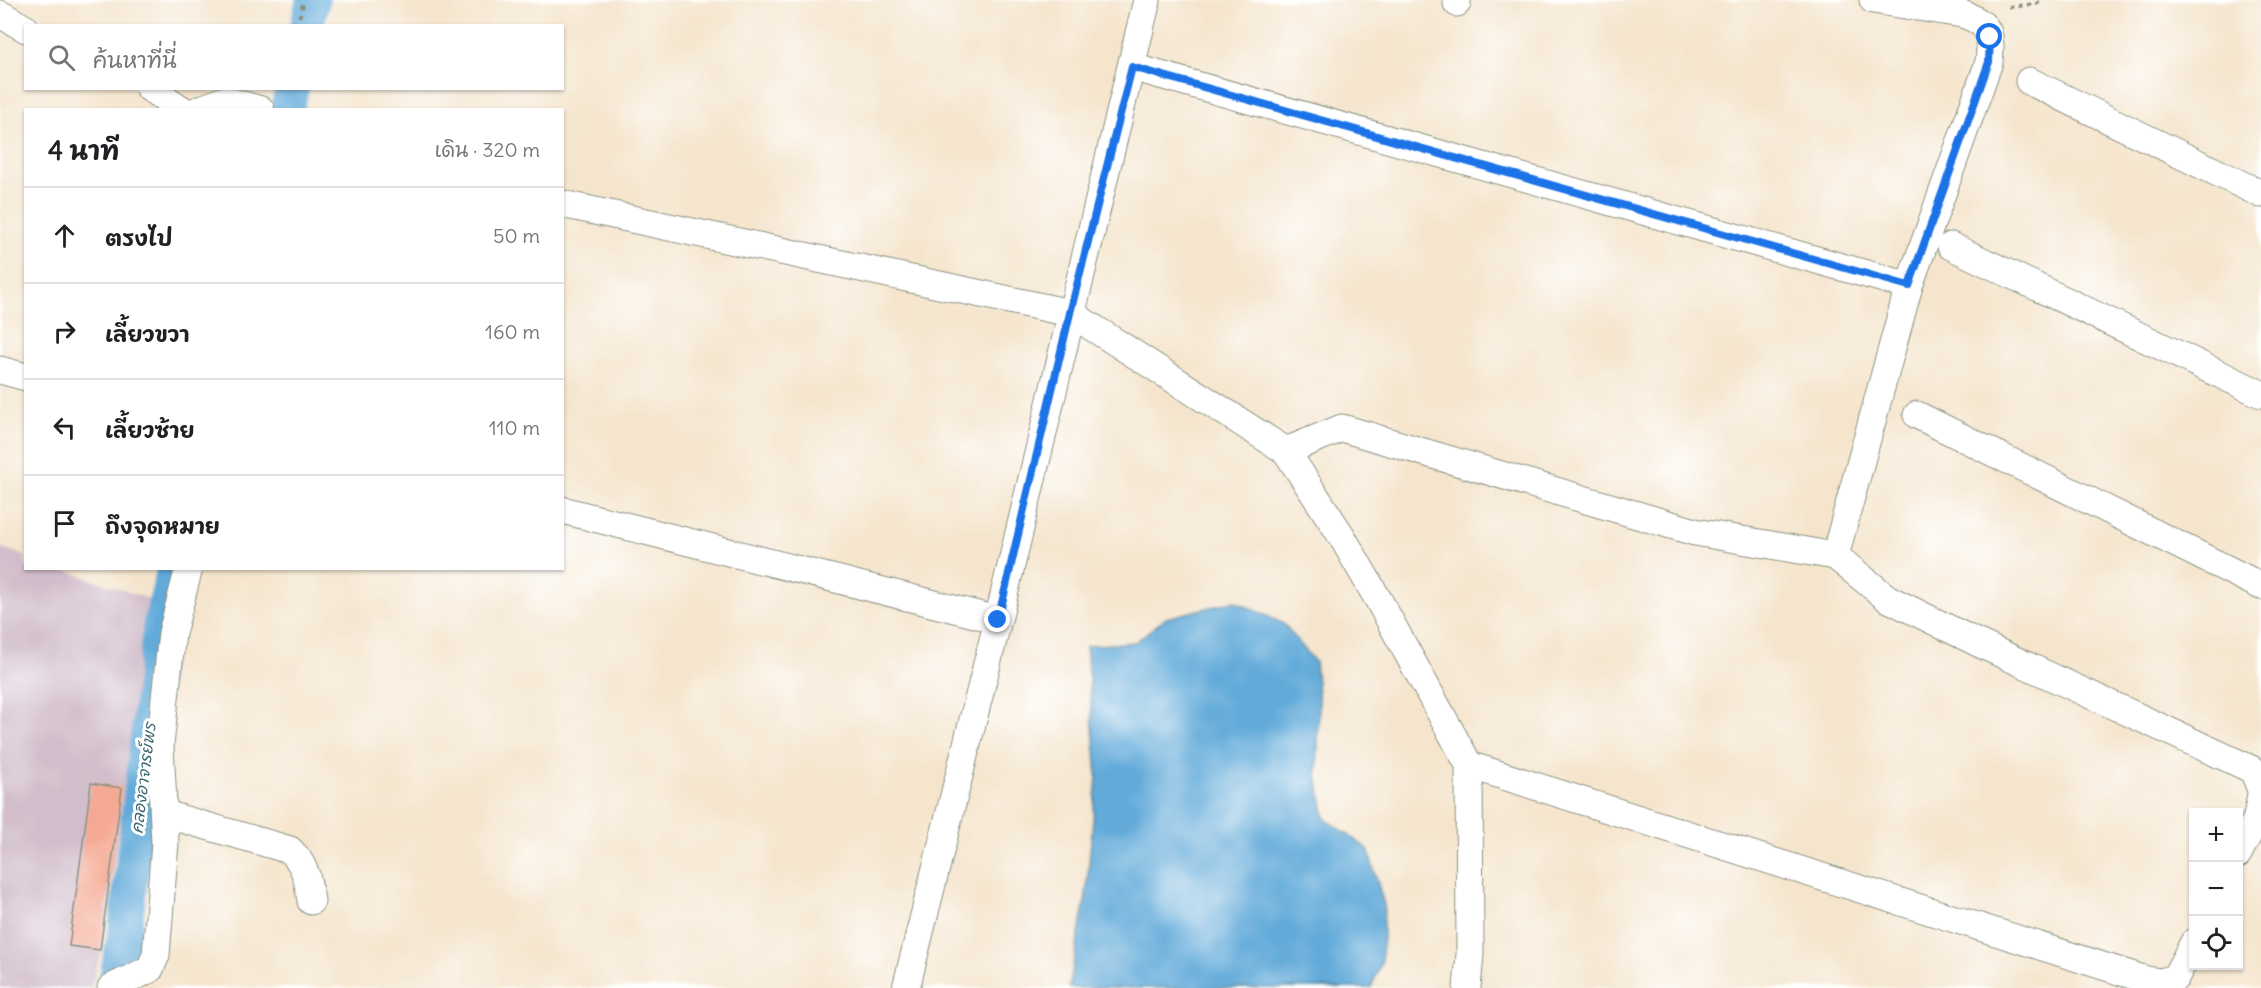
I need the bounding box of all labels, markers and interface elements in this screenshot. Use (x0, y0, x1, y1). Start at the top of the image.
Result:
route start (1976, 23, 2002, 49)
search box (24, 24, 564, 90)
icon: search (45, 41, 78, 74)
text: ค้นหาที่นี่ (93, 46, 177, 74)
text: 4 นาที (48, 134, 119, 167)
text: เดิน · 320 m (435, 137, 540, 162)
icon: ahead (48, 219, 81, 252)
text: 50 m (493, 223, 540, 248)
text: ตรงไป (105, 224, 173, 252)
icon: right (48, 315, 81, 348)
text: 160 m (485, 319, 540, 344)
text: เลี้ยวขวา (105, 320, 189, 348)
icon: left (48, 411, 81, 444)
text: 110 m (489, 415, 540, 440)
text: เลี้ยวซ้าย (105, 416, 195, 444)
icon: arrive (48, 507, 81, 540)
text: ถึงจุดหมาย (105, 512, 220, 540)
route end (984, 606, 1010, 632)
water label: คลองอาจารย์พร (126, 720, 160, 834)
map controls (2189, 808, 2243, 970)
button: + (2189, 808, 2243, 862)
button: − (2189, 862, 2243, 916)
button: locate (2189, 916, 2243, 970)

